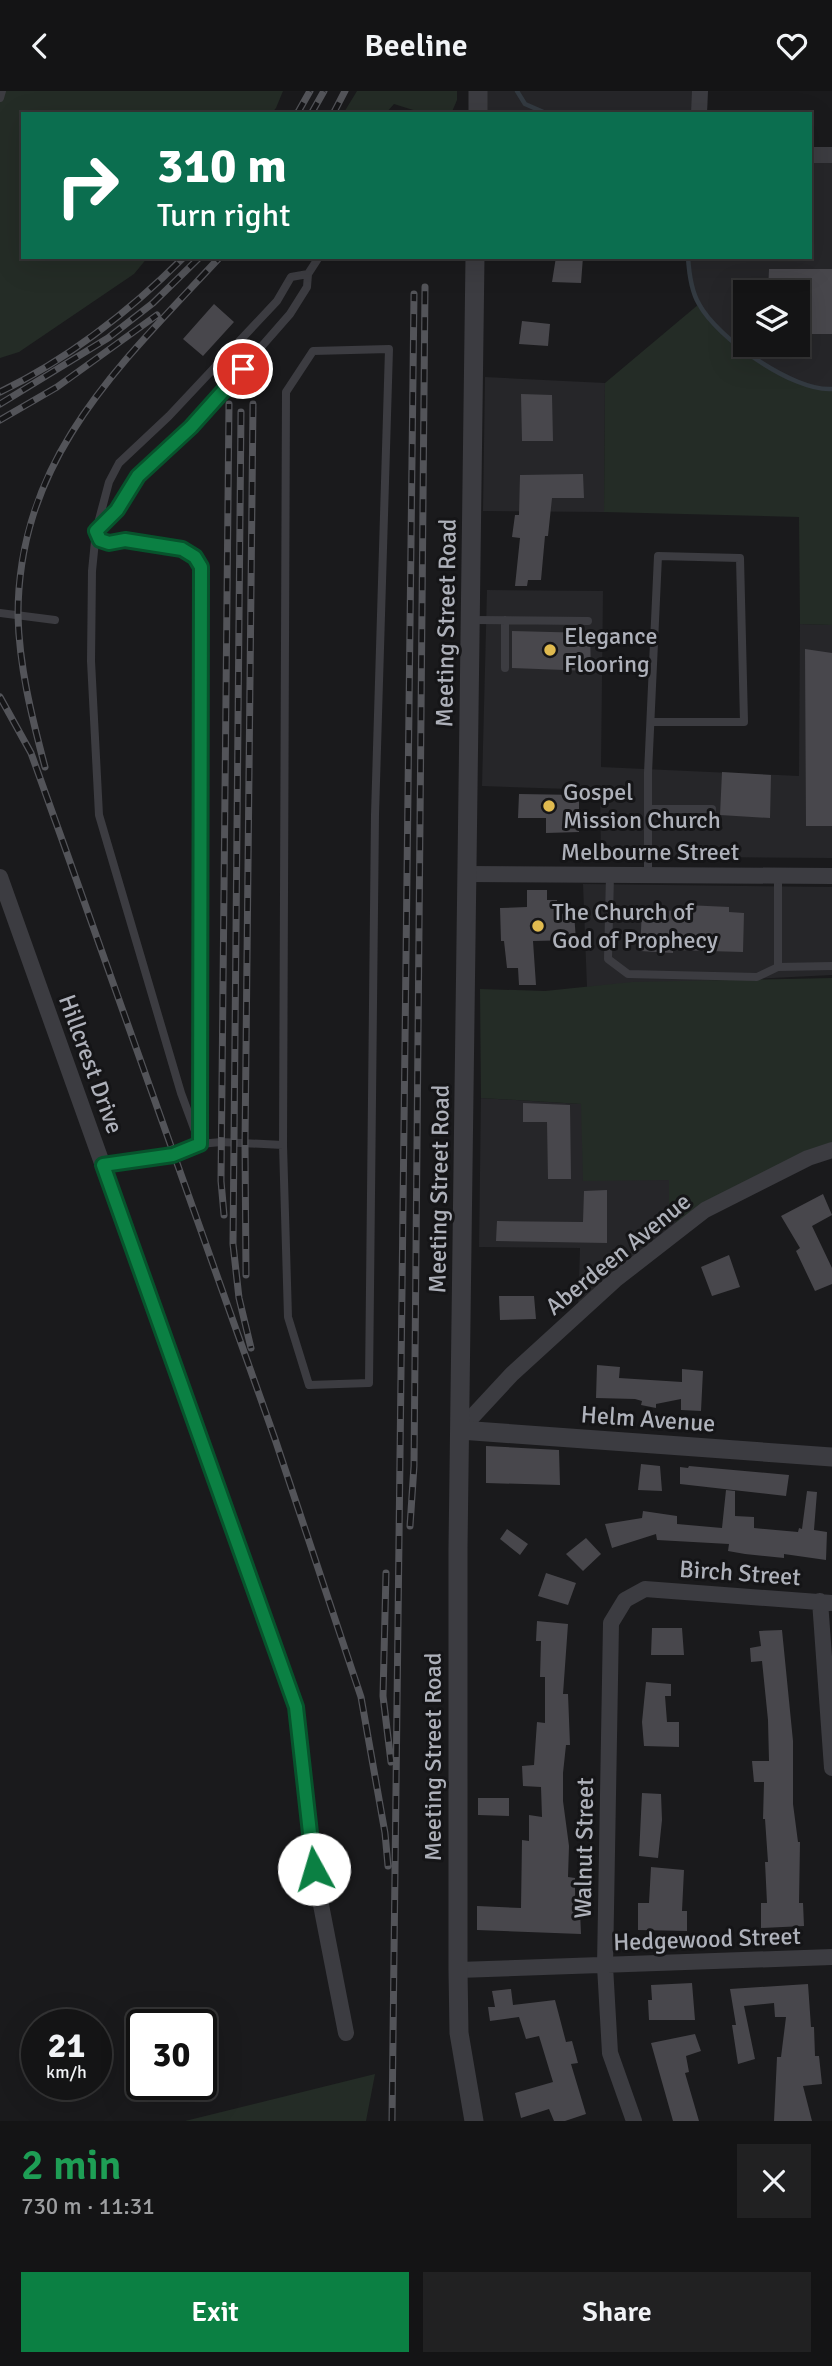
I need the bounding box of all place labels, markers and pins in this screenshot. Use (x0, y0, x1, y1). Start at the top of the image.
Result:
pin (213, 339, 273, 399)
place label: Elegance Flooring (564, 621, 658, 679)
marker: Elegance Flooring (542, 642, 558, 658)
place label: Gospel Mission Church (563, 777, 721, 835)
marker: Gospel Mission Church (541, 798, 557, 814)
place label: The Church of God of Prophecy (552, 897, 718, 955)
marker: The Church of God of Prophecy (530, 918, 546, 934)

